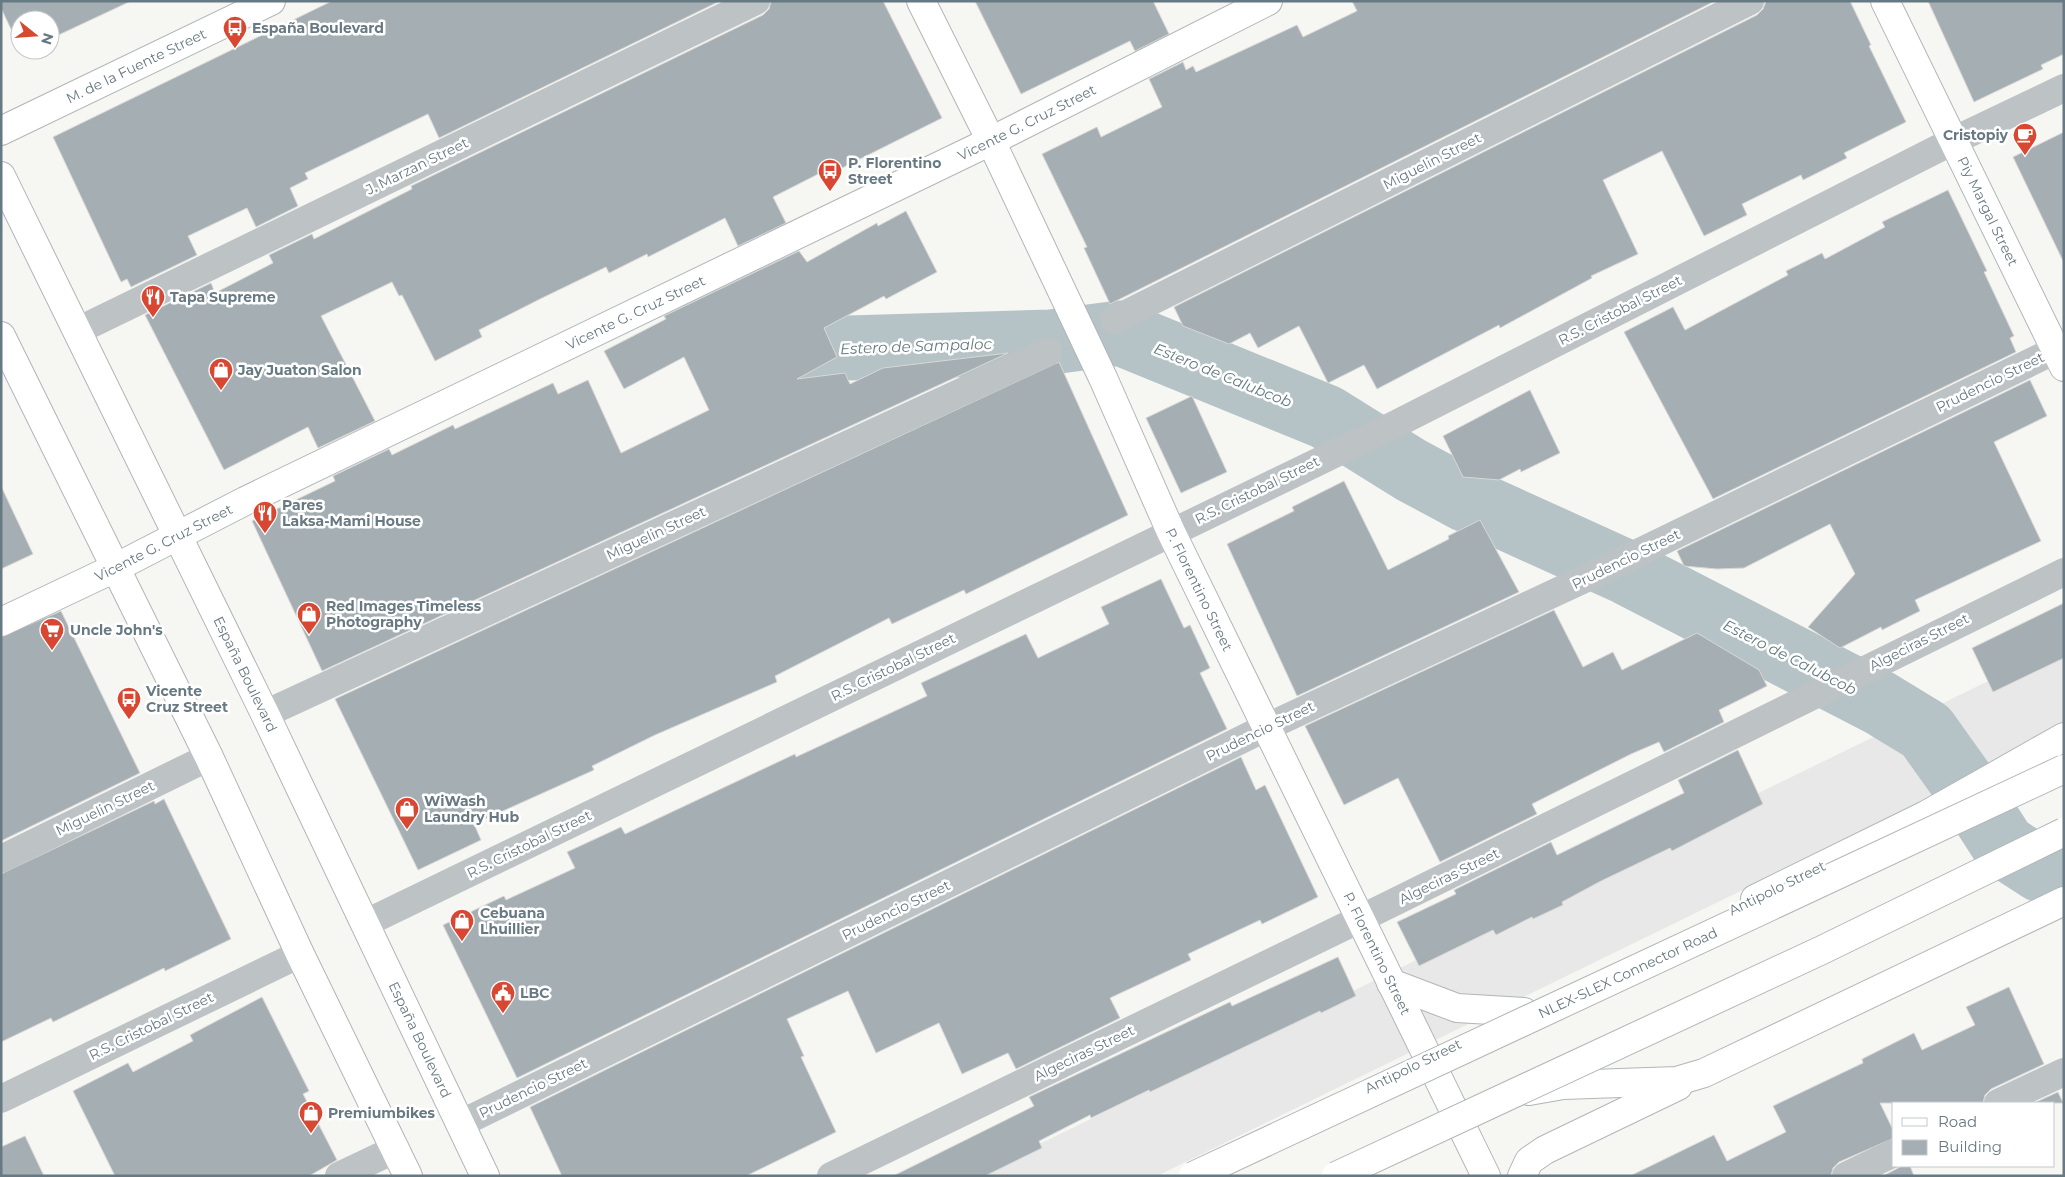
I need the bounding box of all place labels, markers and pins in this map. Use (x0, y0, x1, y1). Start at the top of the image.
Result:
bus stop icon: España Boulevard (222, 15, 248, 49)
place label: España Boulevard (252, 19, 384, 37)
cafe icon: Cristopiy (2012, 122, 2038, 156)
place label: Cristopiy (1943, 126, 2009, 144)
place label: P. Florentino Street (848, 154, 941, 188)
bus stop icon: P. Florentino Street (817, 158, 843, 192)
restaurant icon: Tapa Supreme (140, 284, 166, 318)
place label: Tapa Supreme (170, 288, 276, 306)
shop icon: Jay Juaton Salon (208, 357, 234, 391)
place label: Jay Juaton Salon (237, 361, 362, 379)
place label: Pares Laksa-Mami House (282, 496, 421, 530)
restaurant icon: Pares Laksa-Mami House (252, 500, 278, 534)
place label: Red Images Timeless Photography (326, 597, 482, 631)
shop icon: Red Images Timeless Photography (296, 601, 322, 635)
supermarket icon: Uncle John's (39, 617, 65, 651)
place label: Uncle John's (70, 621, 163, 639)
place label: Vicente Cruz Street (145, 682, 228, 716)
bus stop icon: Vicente Cruz Street (116, 686, 142, 720)
place label: WiWash Laundry Hub (424, 792, 519, 826)
shop icon: WiWash Laundry Hub (394, 796, 420, 830)
place label: Cebuana Lhuillier (480, 904, 545, 938)
shop icon: Cebuana Lhuillier (449, 908, 475, 942)
public building icon: LBC (490, 980, 516, 1014)
place label: LBC (520, 984, 549, 1002)
shop icon: Premiumbikes (298, 1100, 324, 1134)
place label: Premiumbikes (328, 1104, 436, 1122)

